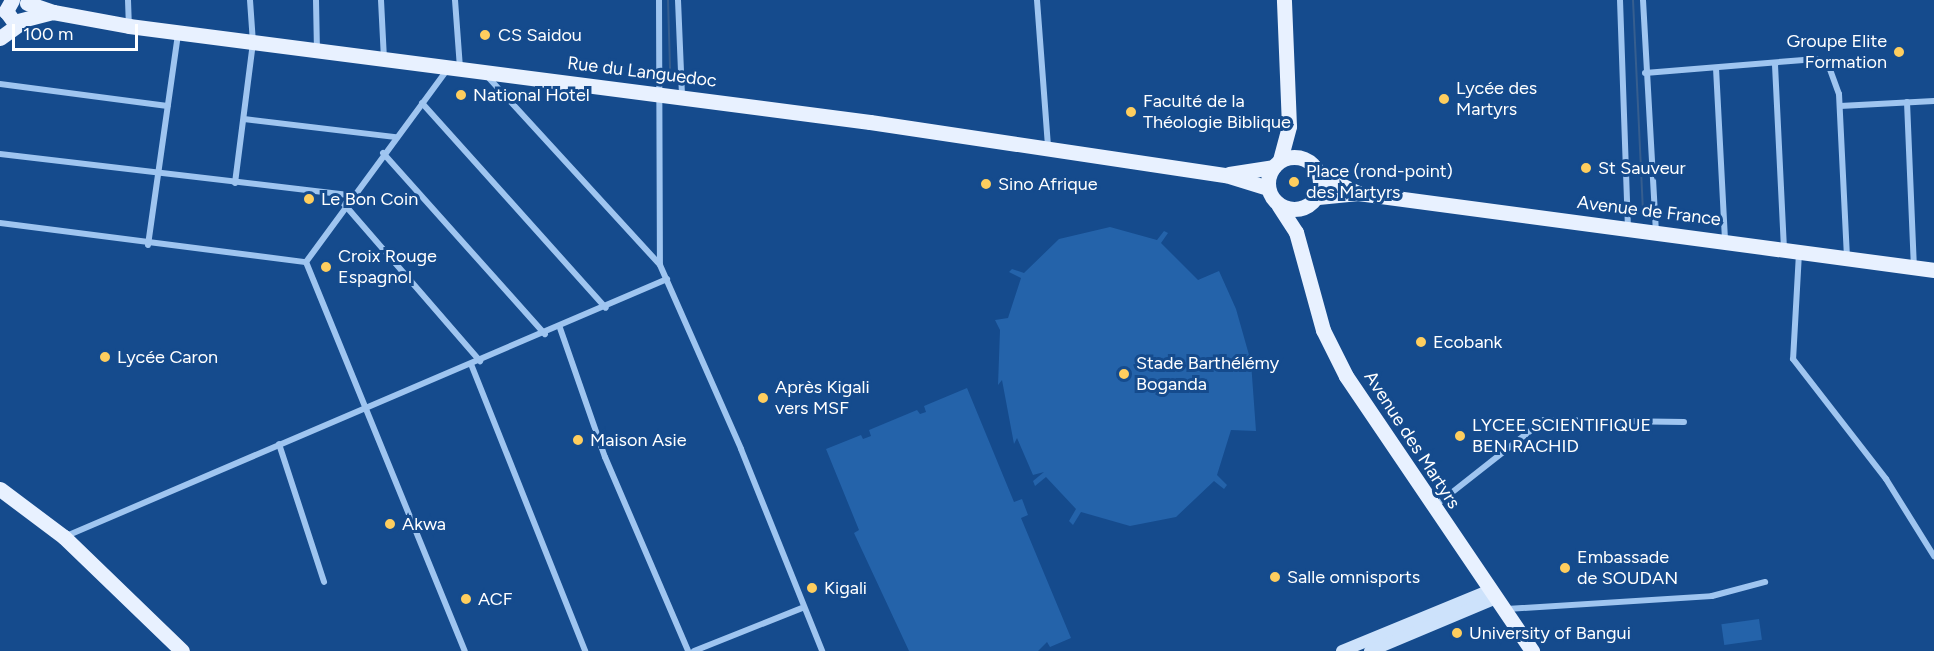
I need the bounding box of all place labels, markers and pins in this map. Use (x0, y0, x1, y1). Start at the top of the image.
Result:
place label: CS Saidou (498, 24, 582, 46)
marker: CS Saidou (476, 26, 494, 44)
place label: Groupe Elite Formation (1786, 31, 1887, 74)
marker: Groupe Elite Formation (1892, 45, 1906, 59)
place label: Lycée des Martyrs (1456, 78, 1537, 121)
place label: National Hotel (473, 84, 590, 106)
marker: National Hotel (454, 88, 468, 102)
place label: Faculté de la Théologie Biblique (1143, 91, 1291, 134)
marker: Lycée des Martyrs (1437, 92, 1451, 106)
marker: Faculté de la Théologie Biblique (1124, 105, 1138, 119)
place label: St Sauveur (1598, 157, 1686, 179)
place label: Place (rond-point) des Martyrs (1306, 161, 1453, 204)
marker: St Sauveur (1579, 161, 1593, 175)
place label: Sino Afrique (998, 173, 1098, 195)
marker: Place (rond-point) des Martyrs (1287, 175, 1301, 189)
marker: Sino Afrique (979, 177, 993, 191)
place label: Le Bon Coin (321, 188, 418, 210)
marker: Le Bon Coin (302, 192, 316, 206)
place label: Croix Rouge Espagnol (338, 246, 437, 288)
marker: Croix Rouge Espagnol (319, 260, 333, 274)
place label: Ecobank (1433, 331, 1502, 353)
marker: Ecobank (1414, 335, 1428, 349)
place label: Lycée Caron (117, 346, 218, 368)
marker: Lycée Caron (98, 350, 112, 364)
place label: Stade Barthélémy Boganda (1136, 353, 1279, 395)
marker: Stade Barthélémy Boganda (1117, 367, 1131, 381)
place label: Après Kigali vers MSF (775, 377, 870, 420)
marker: Après Kigali vers MSF (756, 391, 770, 405)
place label: LYCEE SCIENTIFIQUE BEN RACHID (1472, 415, 1651, 458)
place label: Maison Asie (590, 429, 686, 451)
marker: LYCEE SCIENTIFIQUE BEN RACHID (1453, 429, 1467, 443)
marker: Maison Asie (571, 433, 585, 447)
place label: Akwa (402, 513, 446, 535)
marker: Akwa (383, 517, 397, 531)
place label: Embassade de SOUDAN (1577, 547, 1678, 590)
marker: Embassade de SOUDAN (1558, 561, 1572, 575)
place label: Salle omnisports (1287, 566, 1420, 588)
marker: Salle omnisports (1268, 570, 1282, 584)
place label: Kigali (824, 577, 867, 599)
marker: Kigali (805, 581, 819, 595)
place label: ACF (478, 588, 513, 610)
marker: ACF (459, 592, 473, 606)
place label: University of Bangui (1469, 622, 1631, 644)
marker: University of Bangui (1450, 626, 1464, 640)

